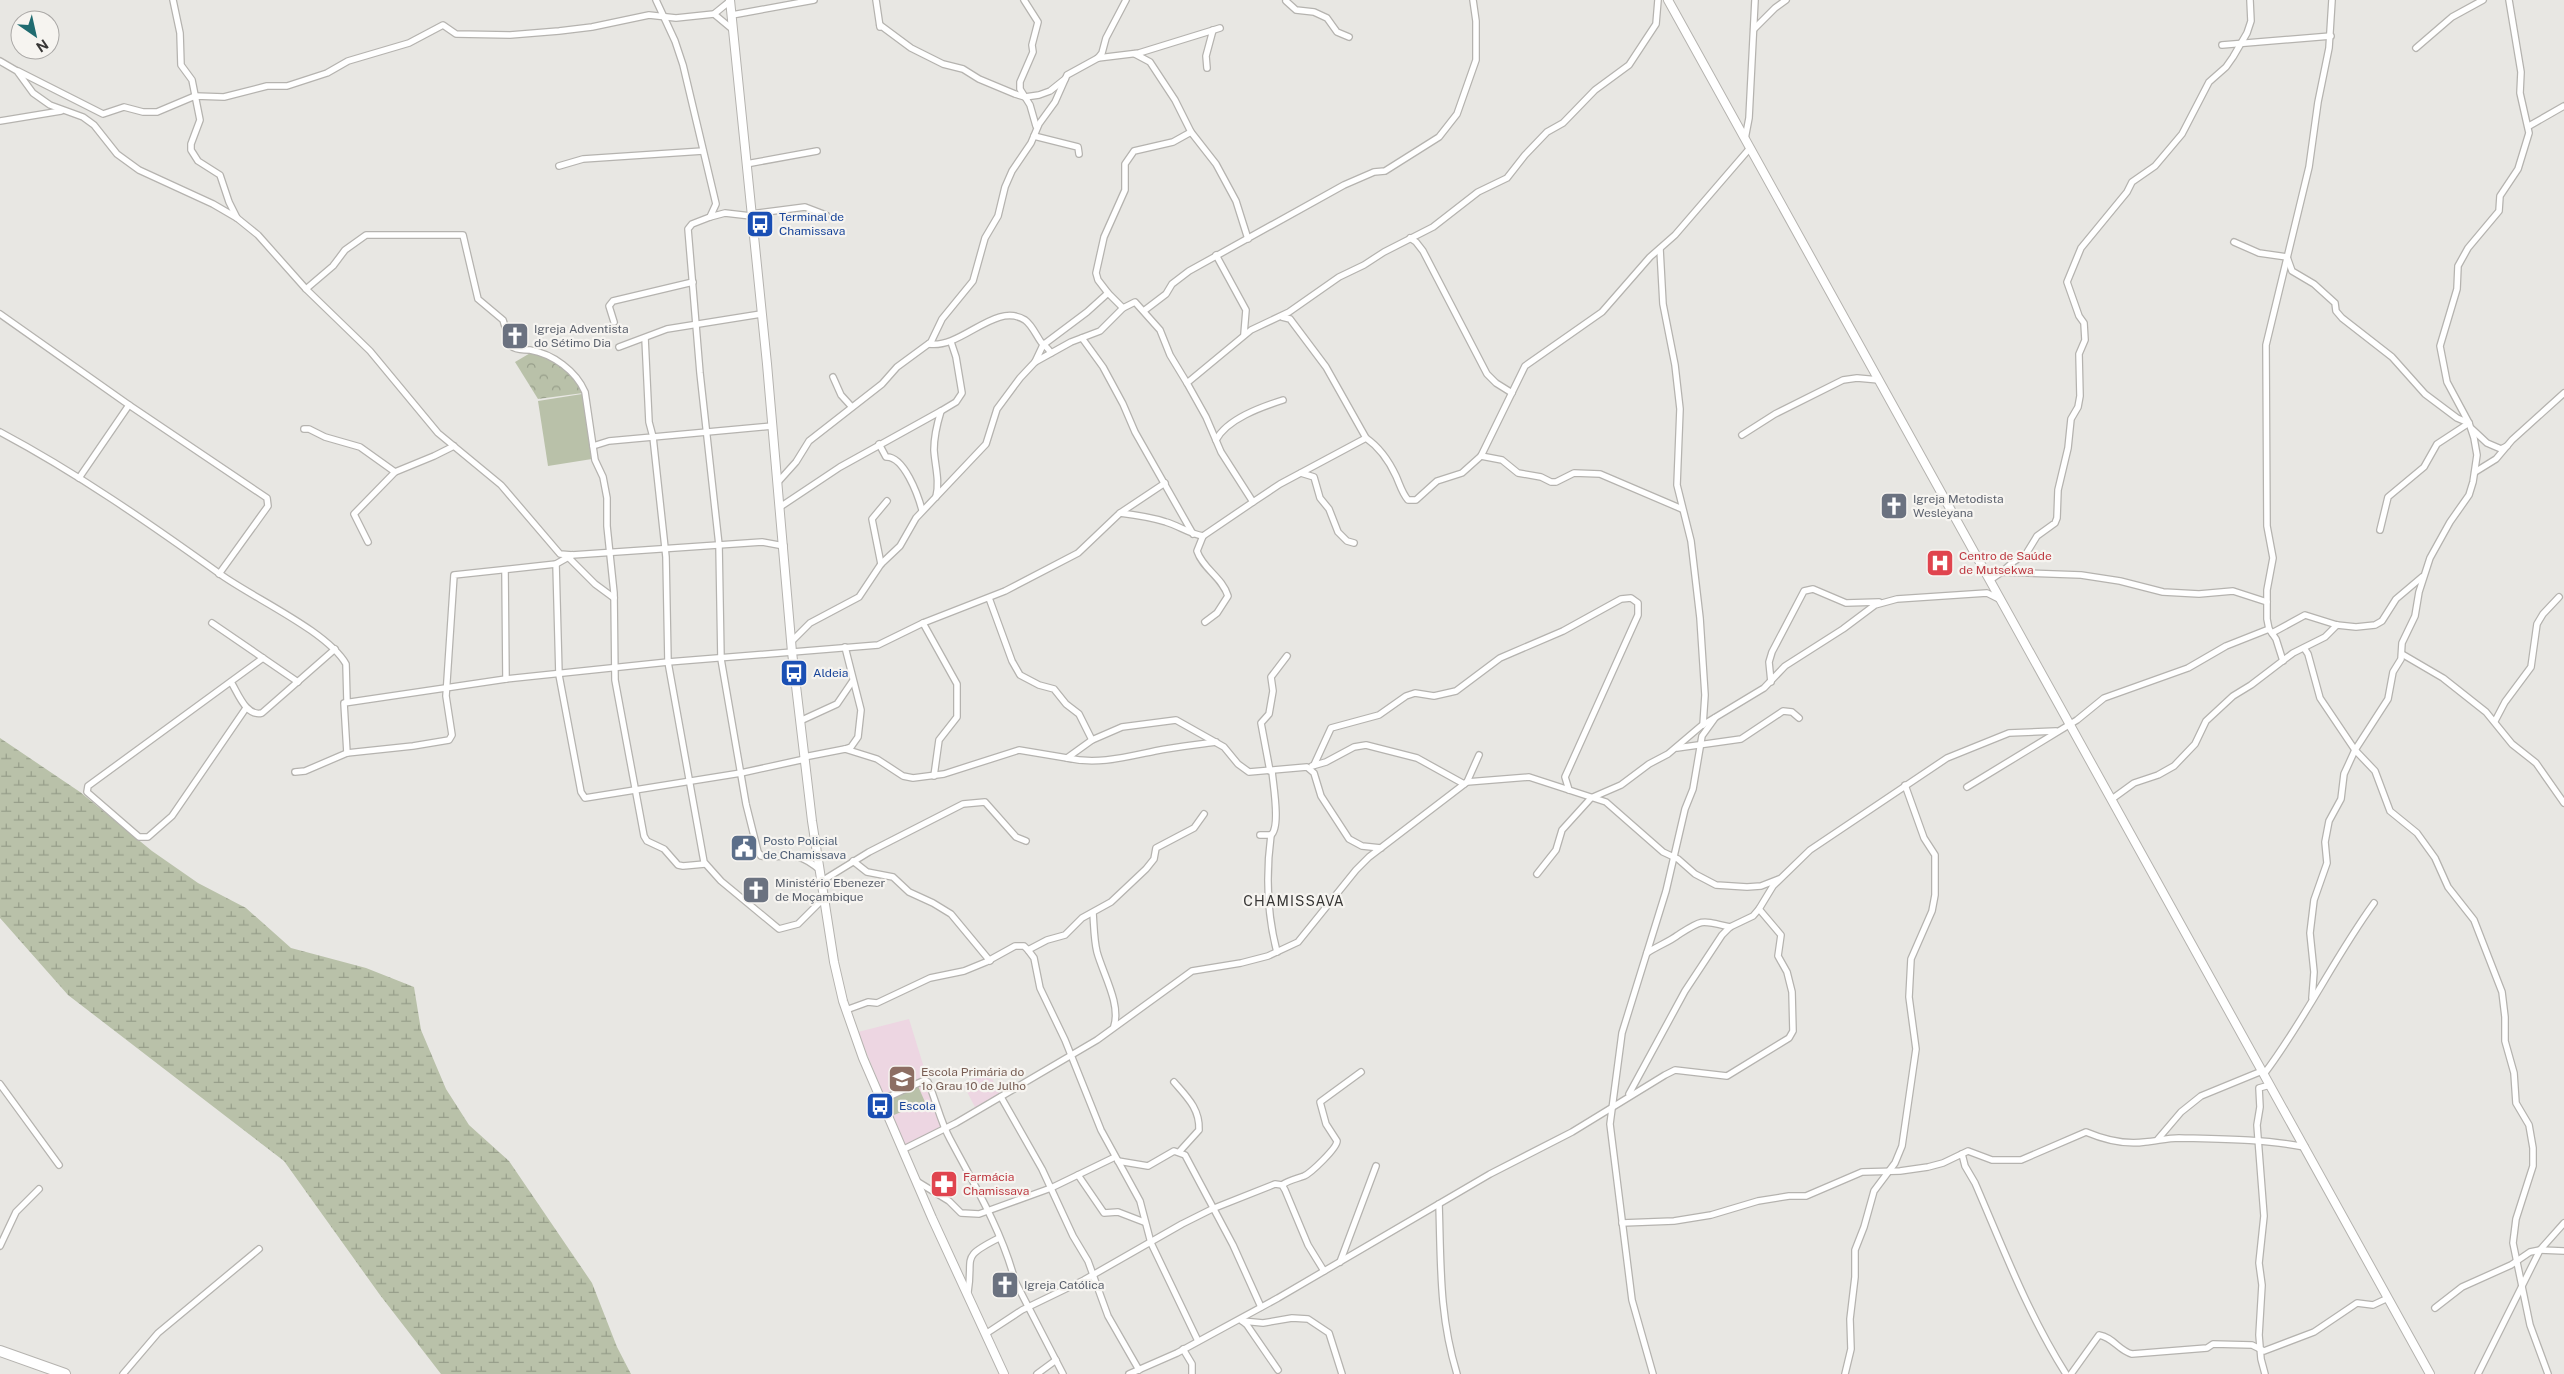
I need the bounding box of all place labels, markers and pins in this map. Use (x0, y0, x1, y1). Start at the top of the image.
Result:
bus stop icon: Terminal de Chamissava (745, 209, 775, 239)
place label: Terminal de Chamissava (779, 210, 845, 238)
church icon: Igreja Adventista do Sétimo Dia (500, 321, 530, 351)
place label: Igreja Adventista do Sétimo Dia (534, 322, 629, 350)
church icon: Igreja Metodista Wesleyana (1879, 491, 1909, 521)
place label: Igreja Metodista Wesleyana (1913, 492, 2004, 520)
hospital icon: Centro de Saúde de Mutsekwa (1925, 548, 1955, 578)
place label: Centro de Saúde de Mutsekwa (1959, 549, 2052, 577)
bus stop icon: Aldeia (779, 658, 809, 688)
place label: Aldeia (813, 666, 848, 680)
public building icon: Posto Policial de Chamissava (729, 833, 759, 863)
place label: Posto Policial de Chamissava (763, 834, 846, 862)
church icon: Ministério Ebenezer de Moçambique (741, 875, 771, 905)
place label: Ministério Ebenezer de Moçambique (775, 876, 885, 904)
school or university icon: Escola Primária do 1o Grau 10 de Julho (887, 1064, 917, 1094)
place label: Escola Primária do 1o Grau 10 de Julho (921, 1065, 1026, 1093)
bus stop icon: Escola (865, 1091, 895, 1121)
place label: Escola (899, 1099, 936, 1113)
pharmacy icon: Farmácia Chamissava (929, 1169, 959, 1199)
place label: Farmácia Chamissava (963, 1170, 1029, 1198)
church icon: Igreja Católica (990, 1270, 1020, 1300)
place label: Igreja Católica (1024, 1278, 1104, 1292)

